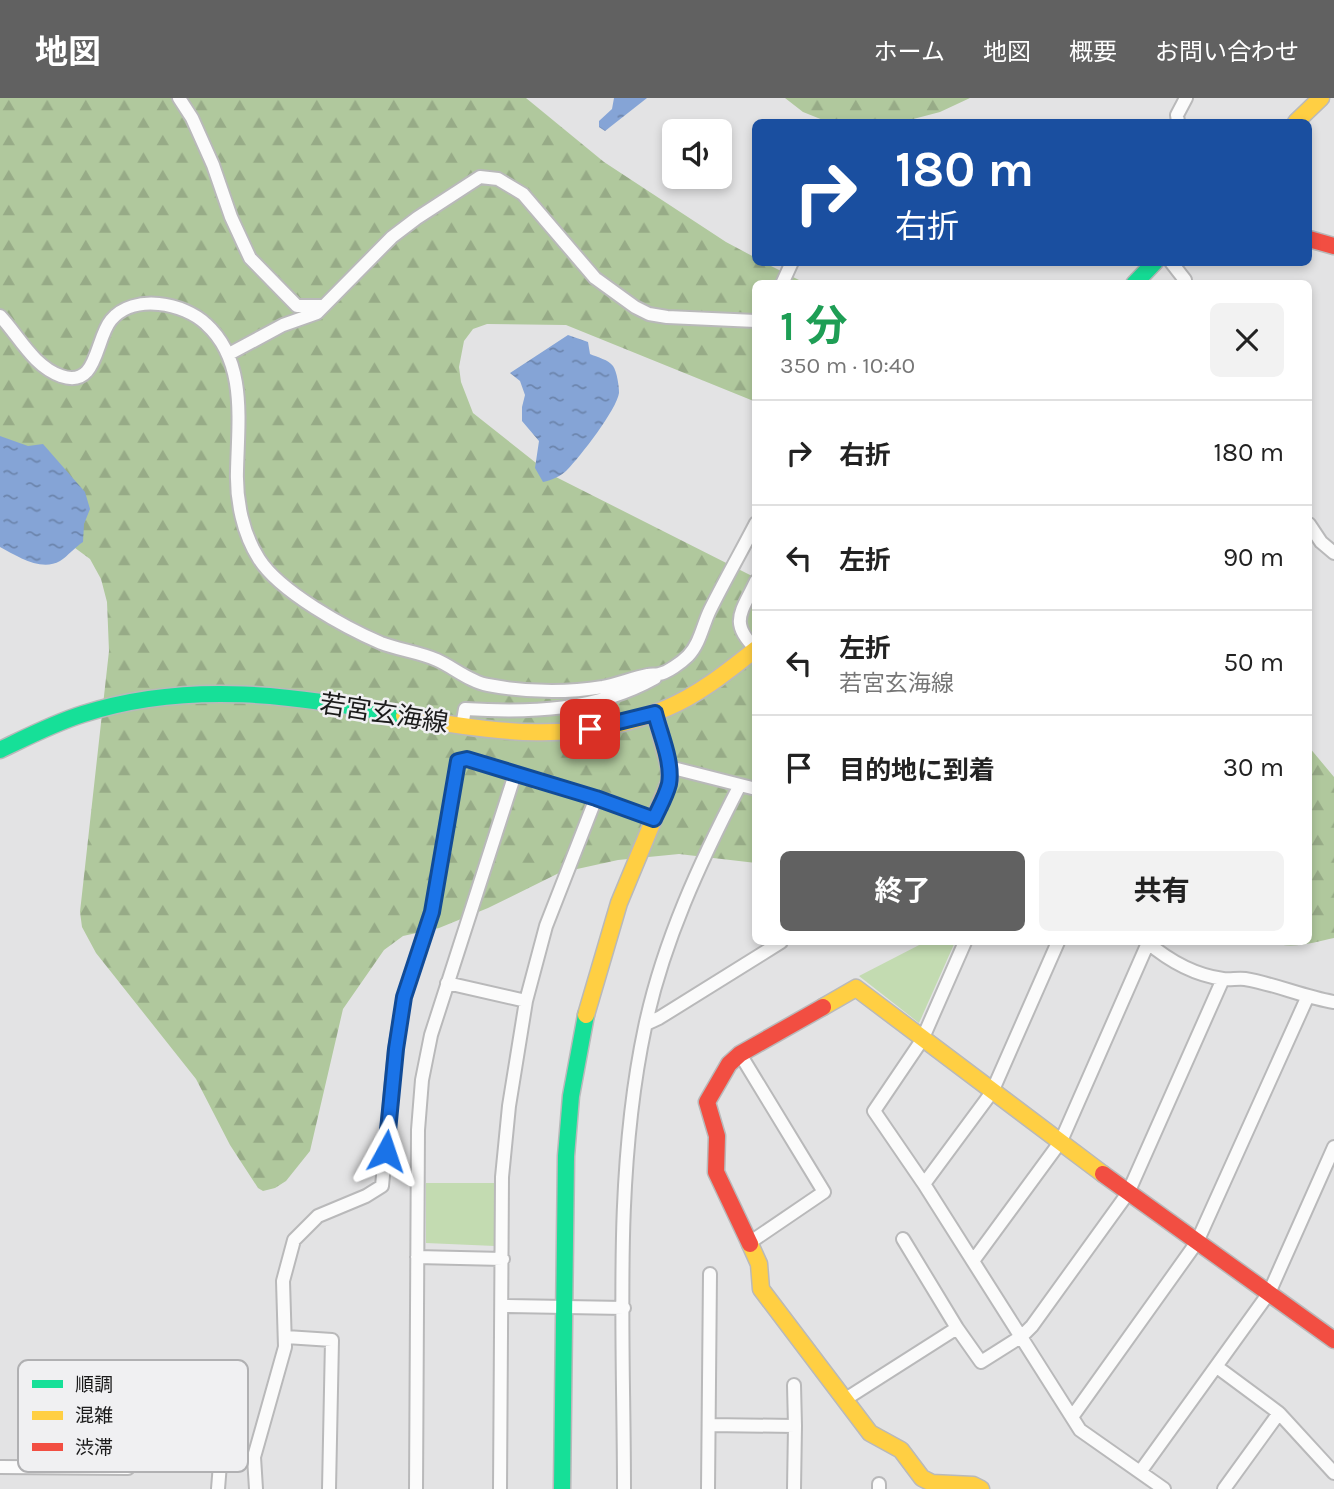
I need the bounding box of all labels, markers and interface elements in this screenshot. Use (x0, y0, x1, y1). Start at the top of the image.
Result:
text: 地図 (35, 33, 101, 71)
text: ホーム (874, 38, 945, 66)
text: 地図 (983, 38, 1031, 66)
text: 概要 (1069, 38, 1117, 66)
text: お問い合わせ (1155, 38, 1299, 66)
map controls (662, 119, 732, 189)
button: sound (662, 119, 732, 189)
text: 180 m (895, 141, 1034, 198)
icon: right (780, 147, 871, 238)
text: 右折 (895, 208, 959, 245)
text: 1 分 (780, 301, 848, 351)
button: close (1210, 303, 1284, 377)
text: 350 m · 10:40 (780, 352, 915, 379)
icon: right (780, 434, 818, 472)
text: 180 m (1214, 437, 1284, 468)
text: 右折 (839, 440, 891, 471)
icon: left (780, 539, 818, 577)
text: 90 m (1223, 542, 1284, 573)
text: 左折 (839, 545, 891, 576)
text: 左折 (839, 633, 891, 664)
icon: left (780, 644, 818, 682)
text: 50 m (1223, 647, 1284, 678)
text: 若宮玄海線 (839, 670, 954, 697)
street label: 若宮玄海線 (317, 688, 451, 739)
pin (560, 699, 620, 759)
icon: arrive (571, 710, 609, 748)
icon: arrive (780, 749, 818, 787)
text: 30 m (1223, 752, 1284, 783)
text: 目的地に到着 (839, 755, 995, 786)
button: 終了 (780, 851, 1025, 931)
button: 共有 (1039, 851, 1284, 931)
position arrow (349, 1114, 423, 1188)
legend (18, 1360, 248, 1472)
text: 順調 (75, 1374, 113, 1396)
text: 混雑 (75, 1405, 113, 1427)
text: 渋滞 (75, 1437, 113, 1459)

